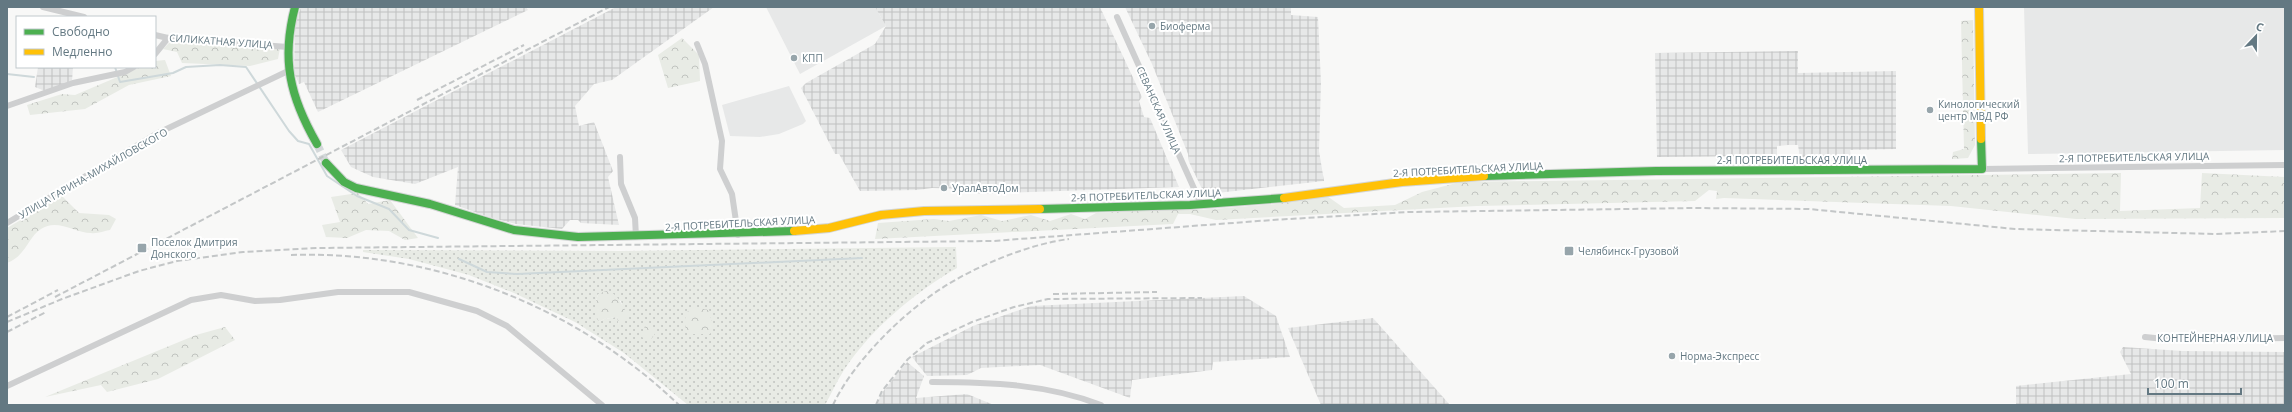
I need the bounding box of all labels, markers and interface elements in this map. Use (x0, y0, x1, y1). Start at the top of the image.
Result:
legend (16, 16, 156, 68)
north arrow (2236, 16, 2276, 56)
text: С (2254, 18, 2266, 35)
place label: Биоферма (1160, 19, 1210, 33)
marker: Биоферма (1147, 21, 1157, 31)
text: Свободно (52, 23, 110, 40)
street label: СИЛИКАТНАЯ УЛИЦА (169, 30, 274, 52)
text: Медленно (52, 43, 112, 60)
place label: КПП (802, 51, 823, 65)
marker: КПП (789, 53, 799, 63)
street label: СЕВАНСКАЯ УЛИЦА (1133, 64, 1185, 156)
place label: Кинологический центр МВД РФ (1938, 97, 2020, 123)
marker: Кинологический центр МВД РФ (1925, 105, 1935, 115)
street label: УЛИЦА ГАРИНА-МИХАЙЛОВСКОГО (16, 124, 170, 222)
street label: 2-Я ПОТРЕБИТЕЛЬСКАЯ УЛИЦА (2059, 149, 2210, 165)
street label: 2-Я ПОТРЕБИТЕЛЬСКАЯ УЛИЦА (1717, 153, 1868, 167)
street label: 2-Я ПОТРЕБИТЕЛЬСКАЯ УЛИЦА (1393, 158, 1544, 180)
place label: УралАвтоДом (952, 181, 1019, 195)
marker: УралАвтоДом (939, 183, 949, 193)
street label: 2-Я ПОТРЕБИТЕЛЬСКАЯ УЛИЦА (1071, 185, 1222, 205)
street label: 2-Я ПОТРЕБИТЕЛЬСКАЯ УЛИЦА (665, 212, 816, 234)
place label: Поселок Дмитрия Донского (151, 235, 237, 261)
marker: Поселок Дмитрия Донского (136, 242, 148, 254)
place label: Челябинск-Грузовой (1578, 244, 1679, 258)
marker: Челябинск-Грузовой (1563, 245, 1575, 257)
street label: КОНТЕЙНЕРНАЯ УЛИЦА (2157, 331, 2274, 345)
place label: Норма-Экспресс (1680, 349, 1760, 363)
marker: Норма-Экспресс (1667, 351, 1677, 361)
scale bar (2148, 370, 2241, 396)
text: 100 m (2154, 375, 2189, 392)

